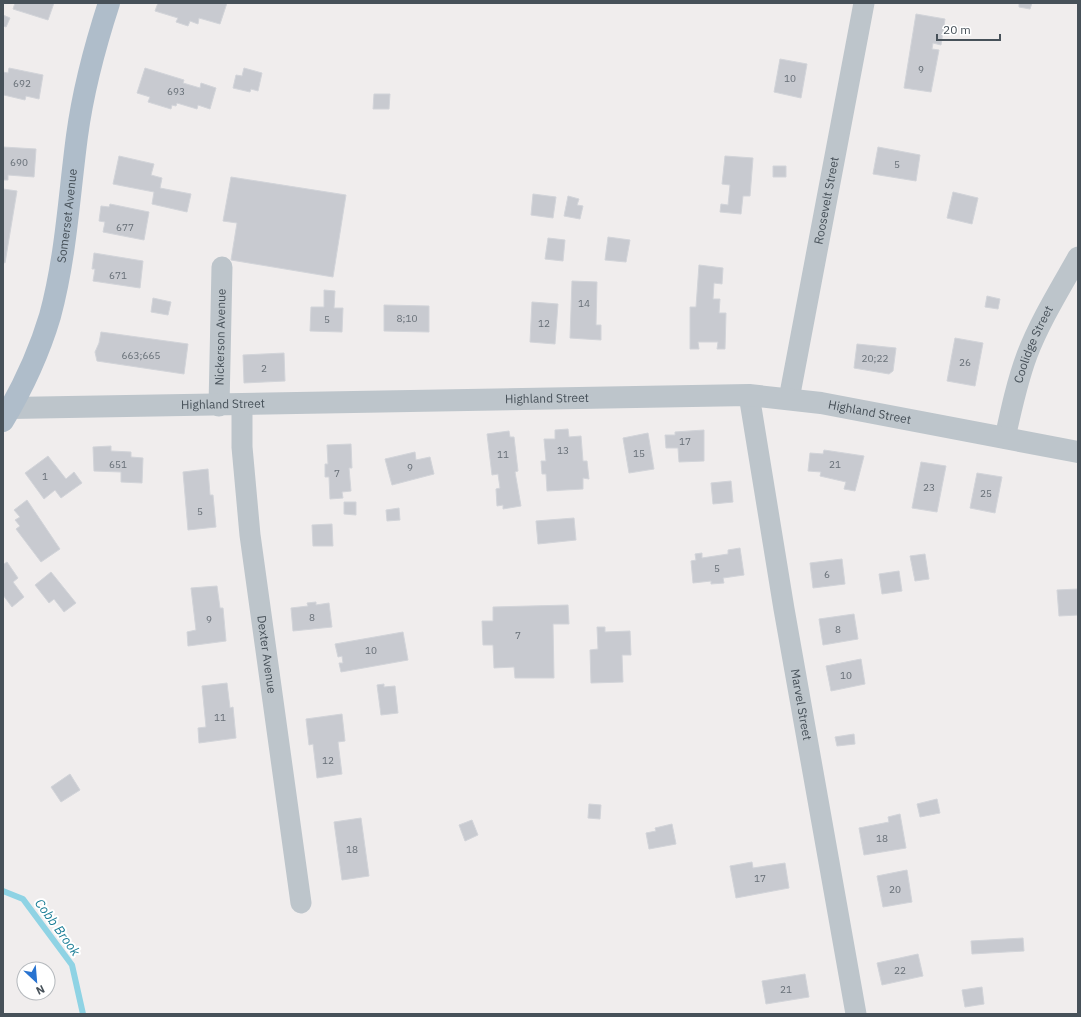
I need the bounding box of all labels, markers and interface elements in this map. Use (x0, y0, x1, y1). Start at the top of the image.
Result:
scale bar (937, 16, 1000, 42)
text: 20 m (943, 22, 971, 37)
house number: 9 (918, 63, 924, 76)
house number: 10 (784, 72, 796, 85)
house number: 692 (13, 77, 31, 90)
house number: 693 (167, 85, 185, 98)
street label: Roosevelt Street (810, 155, 842, 246)
house number: 690 (10, 156, 28, 169)
house number: 5 (894, 158, 900, 171)
street label: Somerset Avenue (53, 168, 80, 264)
house number: 677 (116, 221, 134, 234)
house number: 671 (109, 269, 127, 282)
street label: Nickerson Avenue (211, 288, 229, 386)
house number: 14 (578, 297, 590, 310)
street label: Coolidge Street (1010, 303, 1056, 385)
house number: 8;10 (397, 312, 417, 325)
house number: 5 (324, 313, 330, 326)
house number: 12 (538, 317, 550, 330)
house number: 663;665 (122, 349, 160, 362)
house number: 20;22 (862, 352, 888, 365)
house number: 26 (959, 356, 971, 369)
house number: 2 (261, 362, 267, 375)
street label: Highland Street (505, 390, 589, 406)
street label: Highland Street (181, 396, 265, 412)
street label: Highland Street (827, 397, 912, 427)
house number: 17 (679, 435, 691, 448)
house number: 13 (557, 444, 569, 457)
house number: 15 (633, 447, 645, 460)
house number: 11 (497, 448, 509, 461)
house number: 651 (109, 458, 127, 471)
house number: 21 (829, 458, 841, 471)
house number: 9 (407, 461, 413, 474)
house number: 7 (334, 467, 340, 480)
house number: 1 (42, 470, 48, 483)
house number: 23 (923, 481, 935, 494)
house number: 25 (980, 487, 992, 500)
house number: 5 (197, 505, 203, 518)
house number: 5 (714, 562, 720, 575)
house number: 6 (824, 568, 830, 581)
house number: 8 (309, 611, 315, 624)
house number: 9 (206, 613, 212, 626)
street label: Dexter Avenue (254, 614, 280, 695)
house number: 8 (835, 623, 841, 636)
house number: 7 (515, 629, 521, 642)
house number: 10 (365, 644, 377, 657)
street label: Marvel Street (788, 668, 815, 741)
house number: 10 (840, 669, 852, 682)
house number: 11 (214, 711, 226, 724)
house number: 12 (322, 754, 334, 767)
house number: 18 (876, 832, 888, 845)
house number: 18 (346, 843, 358, 856)
house number: 17 (754, 872, 766, 885)
house number: 20 (889, 883, 901, 896)
water label: Cobb Brook (31, 895, 84, 960)
north arrow (16, 961, 56, 1001)
house number: 22 (894, 964, 906, 977)
text: N (34, 982, 47, 998)
house number: 21 (780, 983, 792, 996)

